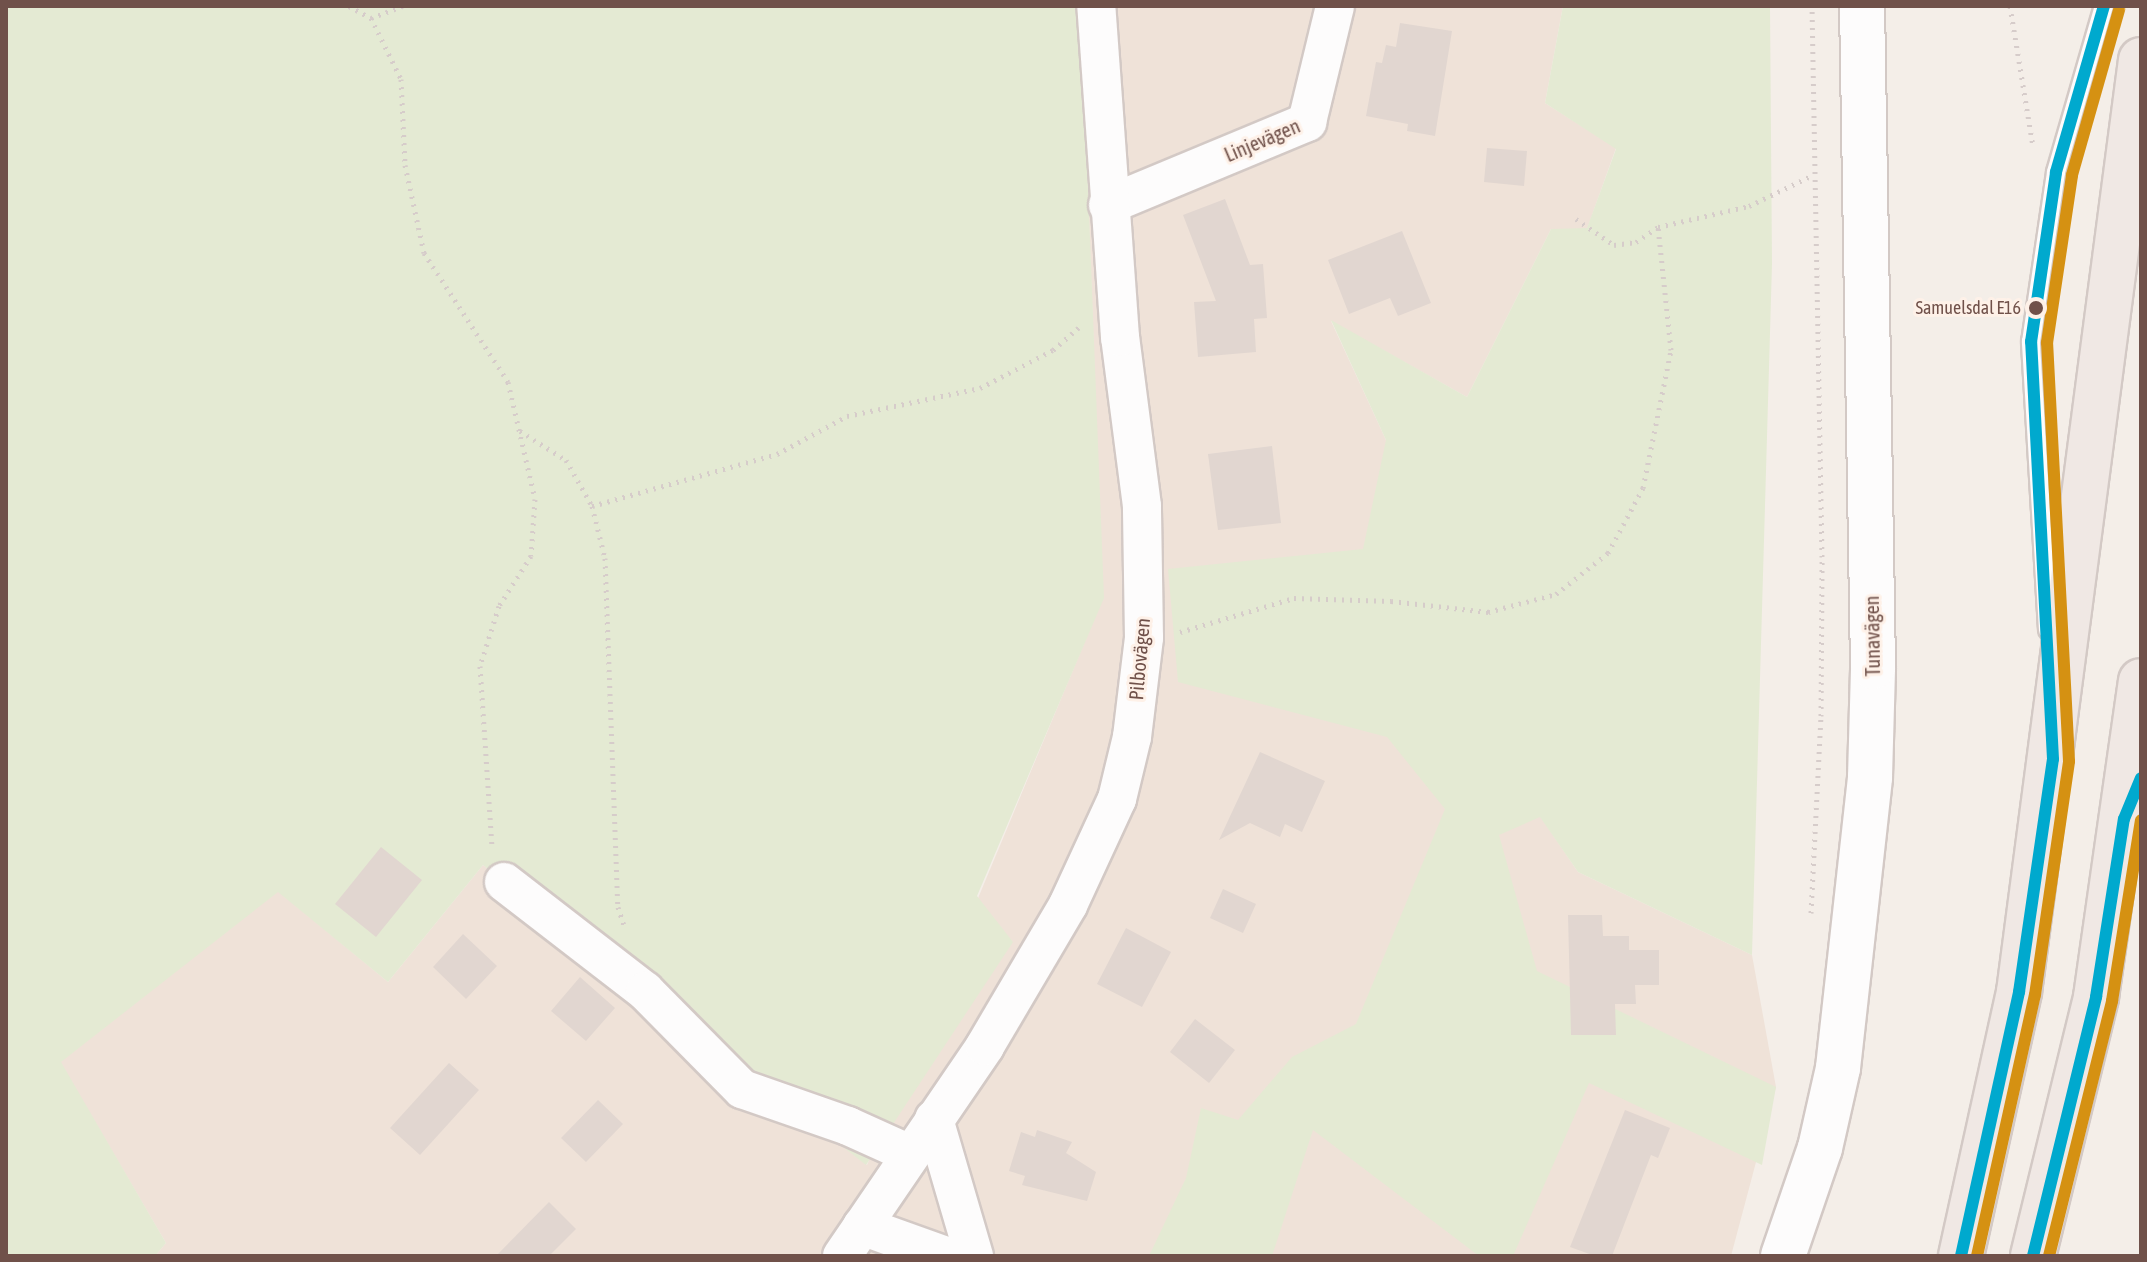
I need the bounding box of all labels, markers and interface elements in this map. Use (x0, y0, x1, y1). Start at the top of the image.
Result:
street label: Linjevägen (1221, 113, 1303, 167)
place label: Samuelsdal E16 (1915, 297, 2021, 319)
marker: Samuelsdal E16 (2028, 300, 2044, 316)
street label: Tunavägen (1859, 595, 1885, 677)
street label: Pilbovägen (1123, 617, 1155, 701)

